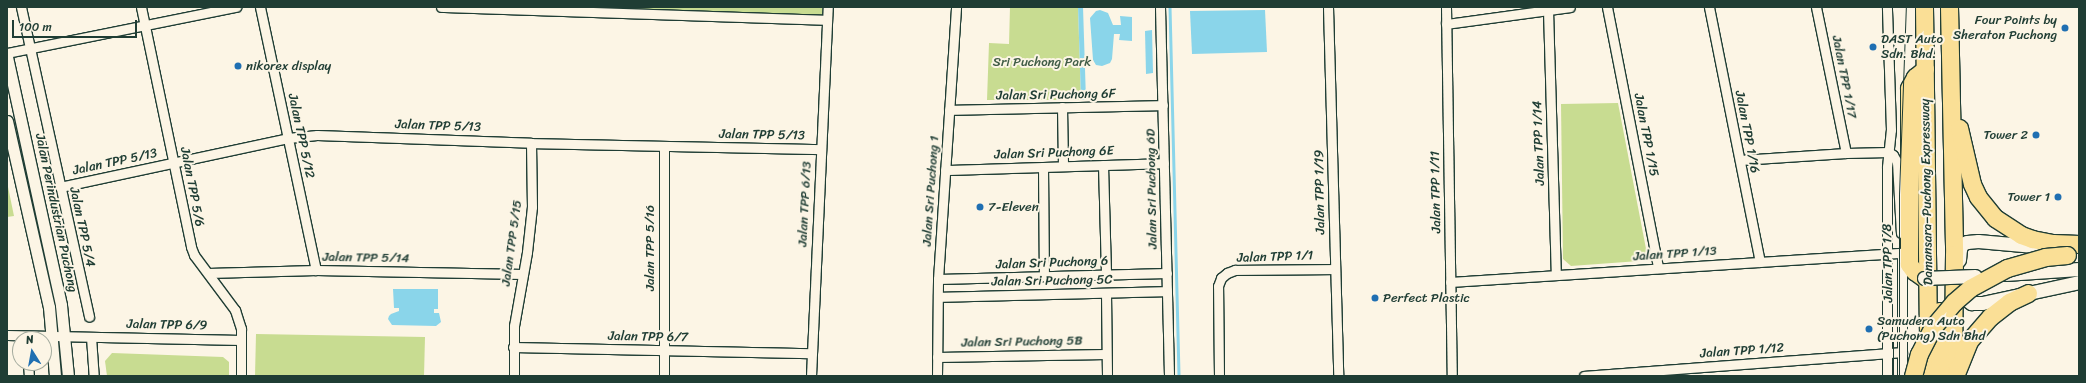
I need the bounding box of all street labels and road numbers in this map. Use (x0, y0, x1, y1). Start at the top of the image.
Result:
street label: Jalan TPP 1/17 (1828, 34, 1860, 120)
street label: Jalan Sri Puchong 6F (996, 86, 1116, 104)
street label: Jalan TPP 1/16 (1731, 89, 1763, 175)
street label: Jalan TPP 5/12 (284, 92, 318, 180)
street label: Jalan TPP 1/15 (1630, 92, 1662, 178)
street label: Damansara–Puchong Expressway (1918, 98, 1936, 286)
street label: Jalan TPP 1/14 (1530, 100, 1548, 186)
street label: Jalan TPP 5/13 (395, 117, 481, 135)
street label: Jalan TPP 5/13 (719, 126, 805, 144)
street label: Jalan Sri Puchong 6D (1143, 129, 1161, 249)
street label: Jalan Perindustrian Puchong (31, 131, 81, 295)
street label: Jalan Sri Puchong 1 (919, 135, 943, 247)
street label: Jalan Sri Puchong 6E (994, 143, 1114, 163)
street label: Jalan TPP 5/13 (71, 145, 159, 179)
street label: Jalan TPP 5/6 (177, 146, 207, 228)
street label: Jalan TPP 1/19 (1311, 150, 1329, 234)
street label: Jalan TPP 1/11 (1427, 151, 1445, 233)
street label: Jalan TPP 6/13 (795, 161, 815, 247)
street label: Jalan TPP 5/4 (66, 186, 98, 268)
street label: Jalan TPP 5/15 (498, 199, 526, 287)
street label: Jalan TPP 5/16 (642, 205, 658, 291)
street label: Jalan TPP 1/8 (1880, 223, 1896, 303)
street label: Jalan TPP 1/13 (1633, 243, 1717, 265)
street label: Jalan TPP 1/1 (1236, 248, 1314, 266)
street label: Jalan TPP 5/14 (322, 249, 410, 267)
street label: Jalan Sri Puchong 6 (995, 253, 1109, 273)
street label: Jalan Sri Puchong 5C (991, 272, 1113, 290)
street label: Jalan TPP 6/9 (126, 316, 208, 334)
street label: Jalan TPP 6/7 (608, 329, 688, 345)
street label: Jalan Sri Puchong 5B (961, 333, 1083, 351)
street label: Jalan TPP 1/12 (1700, 340, 1784, 362)

